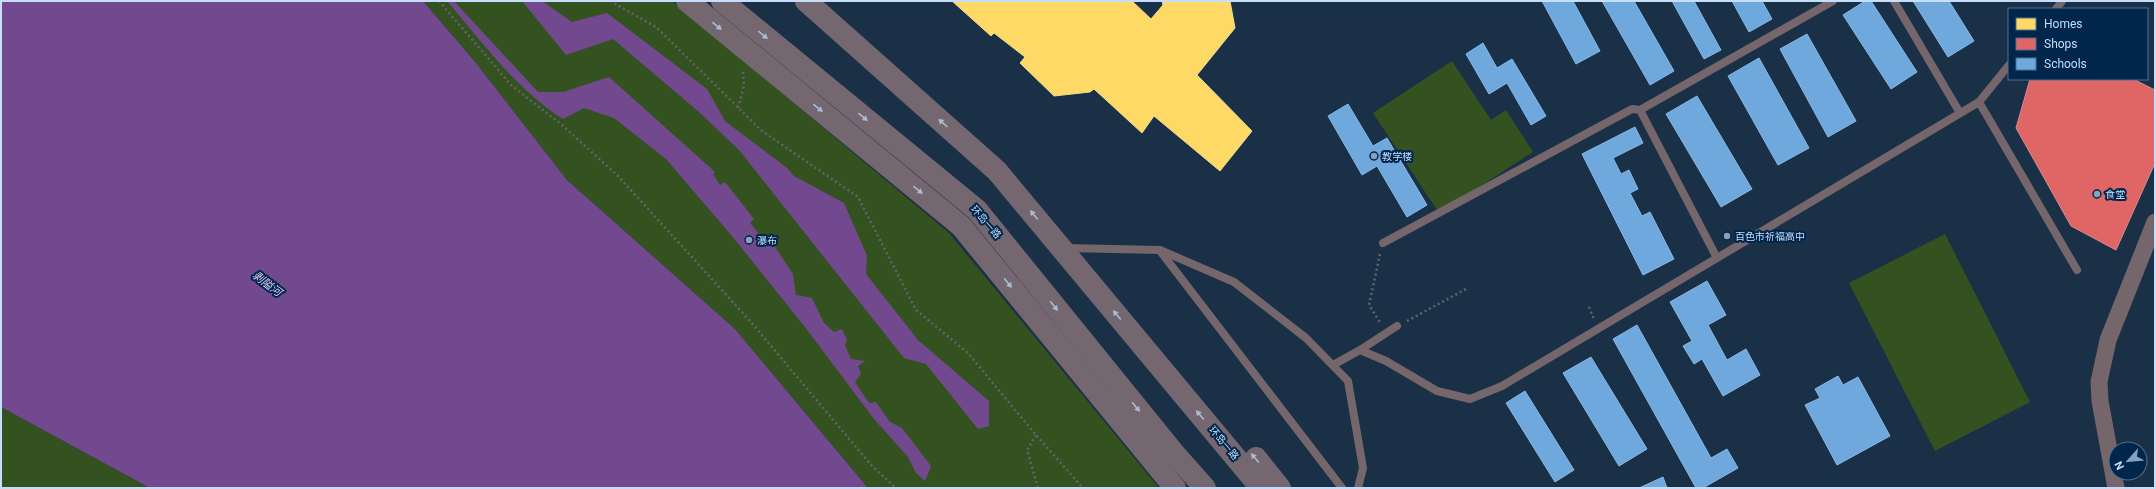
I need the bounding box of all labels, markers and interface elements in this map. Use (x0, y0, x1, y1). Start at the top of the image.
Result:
legend (2008, 8, 2148, 80)
text: Homes (2044, 17, 2082, 31)
one-way arrow (712, 21, 722, 30)
one-way arrow (757, 30, 768, 39)
text: Shops (2044, 37, 2078, 51)
text: Schools (2044, 57, 2087, 71)
one-way arrow (812, 104, 823, 112)
one-way arrow (858, 112, 869, 121)
one-way arrow (938, 118, 948, 127)
marker: 教学楼 (1369, 151, 1379, 161)
place label: 教学楼 (1382, 151, 1412, 162)
one-way arrow (913, 186, 924, 195)
marker: 食堂 (2092, 189, 2102, 199)
place label: 食堂 (2105, 189, 2125, 200)
street label: 环岛一路 (969, 203, 1003, 241)
one-way arrow (1029, 210, 1038, 221)
marker: 百色市祈福高中 (1722, 231, 1732, 241)
place label: 百色市祈福高中 (1735, 231, 1805, 242)
marker: 瀑布 (744, 235, 754, 245)
place label: 瀑布 (757, 235, 777, 246)
water label: 剥隘河 (250, 269, 286, 300)
one-way arrow (1004, 278, 1012, 289)
one-way arrow (1050, 300, 1059, 311)
one-way arrow (1112, 310, 1121, 321)
one-way arrow (1132, 401, 1141, 412)
one-way arrow (1196, 410, 1205, 420)
street label: 环岛一路 (1207, 424, 1241, 462)
north arrow (2108, 441, 2148, 481)
one-way arrow (1251, 453, 1260, 463)
text: N (2112, 459, 2127, 472)

